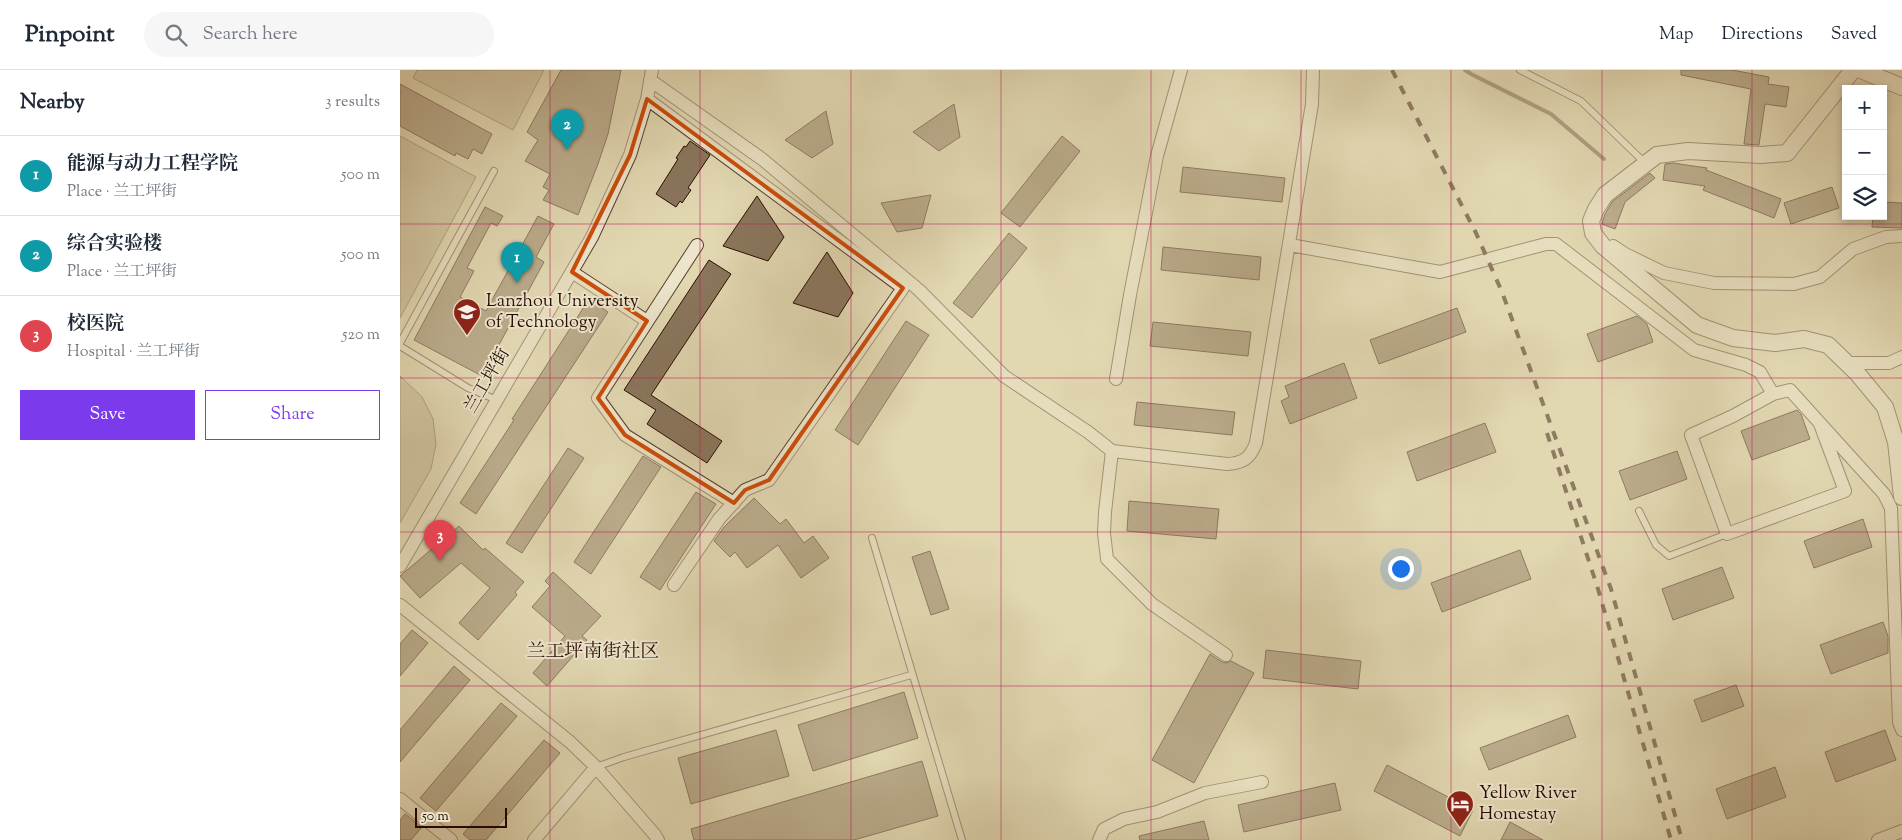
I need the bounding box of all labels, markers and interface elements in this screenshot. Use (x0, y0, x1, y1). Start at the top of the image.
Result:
search box (144, 12, 494, 57)
text: Pinpoint (25, 18, 114, 52)
icon: search (162, 21, 190, 49)
text: Search here (202, 21, 298, 48)
text: Map (1659, 22, 1694, 48)
text: Directions (1722, 22, 1803, 48)
text: Saved (1831, 22, 1877, 48)
map controls (1842, 85, 1887, 220)
button: + (1842, 85, 1887, 130)
text: Nearby (20, 88, 85, 118)
text: 3 results (325, 91, 380, 114)
pin: 2 (551, 109, 583, 150)
button: − (1842, 130, 1887, 175)
text: 能源与动力工程学院 (67, 151, 238, 178)
text: 1 (33, 164, 39, 187)
text: 500 m (341, 164, 380, 187)
button: layers (1842, 175, 1887, 220)
text: Place · 兰工坪街 (67, 181, 177, 204)
text: 综合实验楼 (67, 231, 162, 258)
pin: 1 (501, 242, 533, 283)
text: 2 (32, 244, 40, 267)
text: 500 m (341, 244, 380, 267)
text: Place · 兰工坪街 (67, 261, 177, 284)
place label: Lanzhou University of Technology (486, 289, 639, 336)
school or university icon: Lanzhou University of Technology (452, 297, 482, 336)
text: 校医院 (67, 311, 124, 338)
text: 3 (33, 324, 39, 347)
text: 520 m (342, 324, 380, 347)
text: Hospital · 兰工坪街 (67, 341, 200, 364)
street label: 兰工坪街 (459, 343, 517, 419)
button: Save (20, 390, 195, 440)
button: Share (205, 390, 380, 440)
pin: 3 (424, 520, 456, 561)
your location (1388, 556, 1414, 582)
district label: 兰工坪南街社区 (526, 639, 660, 666)
place label: Yellow River Homestay (1479, 781, 1577, 828)
hotel icon: Yellow River Homestay (1445, 789, 1475, 828)
scale bar (415, 805, 508, 828)
text: 50 m (422, 807, 449, 827)

